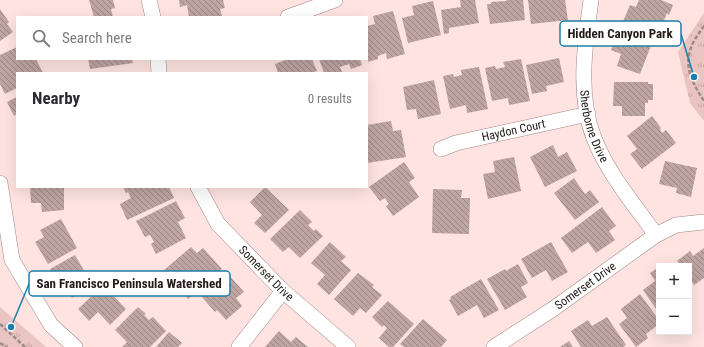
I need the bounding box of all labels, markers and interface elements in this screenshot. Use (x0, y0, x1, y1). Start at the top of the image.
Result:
search box (16, 16, 368, 60)
callout: Hidden Canyon Park (560, 21, 681, 46)
text: Hidden Canyon Park (567, 26, 673, 41)
icon: search (30, 27, 52, 49)
text: Search here (62, 29, 132, 47)
text: Nearby (32, 88, 80, 108)
street label: Sherborne Drive (577, 90, 611, 165)
text: 0 results (308, 91, 352, 106)
street label: Haydon Court (480, 116, 547, 144)
street label: Somerset Drive (236, 243, 297, 304)
street label: Somerset Drive (552, 259, 619, 312)
map controls (656, 263, 692, 335)
button: + (656, 263, 692, 299)
callout: San Francisco Peninsula Watershed (29, 271, 230, 296)
text: San Francisco Peninsula Watershed (36, 276, 222, 291)
button: − (656, 299, 692, 335)

